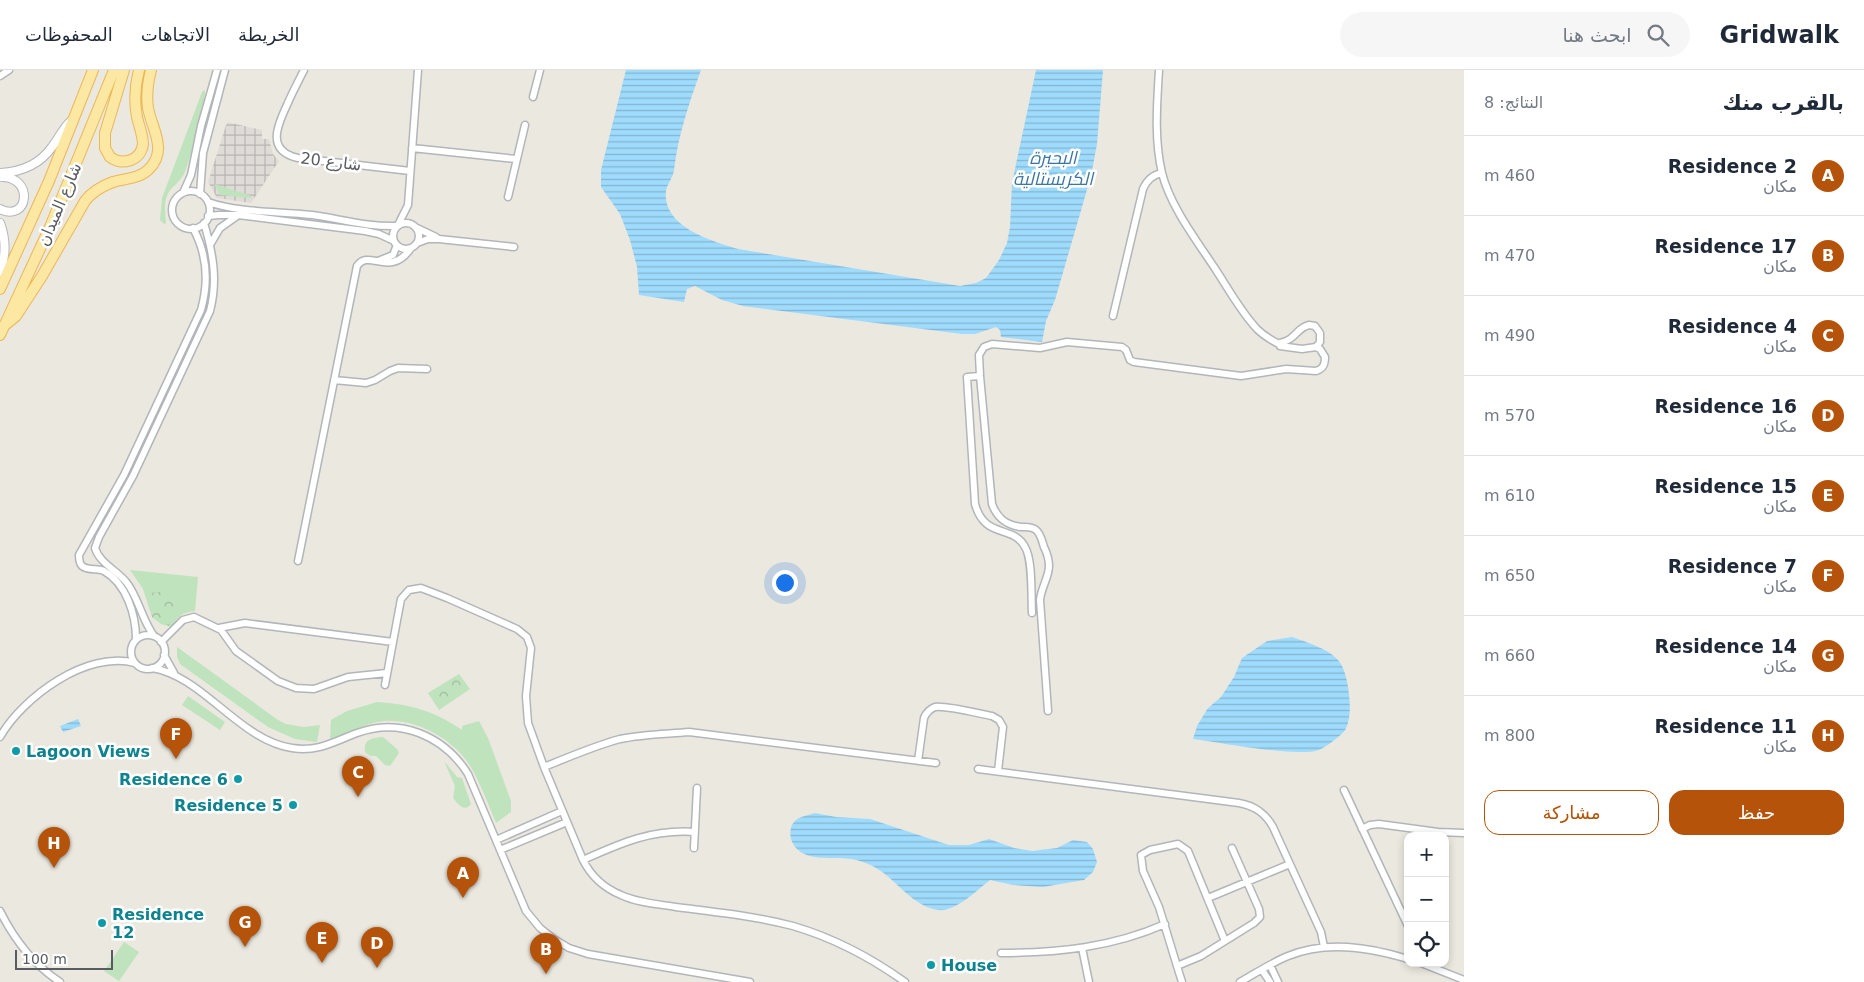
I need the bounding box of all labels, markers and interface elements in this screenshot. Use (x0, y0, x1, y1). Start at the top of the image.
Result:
search box (1340, 12, 1690, 57)
icon: search (1644, 21, 1672, 49)
text: Gridwalk (1720, 21, 1839, 49)
text: المحفوظات (25, 24, 113, 45)
text: الاتجاهات (141, 24, 210, 45)
text: الخريطة (238, 24, 299, 45)
text: ابحث هنا (1562, 24, 1632, 46)
text: بالقرب منك (1723, 91, 1844, 115)
text: النتائج: 8 (1484, 93, 1543, 112)
water label: البحيرة الكريستالية (1013, 147, 1095, 189)
street label: شارع 20 (299, 148, 362, 176)
text: Residence 2 (1668, 155, 1797, 177)
street label: شارع الميدان (33, 160, 86, 249)
text: 460 m (1484, 166, 1535, 185)
text: A (1822, 166, 1834, 185)
text: مكان (1763, 177, 1797, 196)
text: Residence 17 (1654, 235, 1797, 257)
text: 470 m (1484, 246, 1535, 265)
text: B (1822, 246, 1834, 265)
text: مكان (1763, 257, 1797, 276)
text: Residence 4 (1668, 315, 1797, 337)
text: 490 m (1484, 326, 1535, 345)
text: C (1822, 326, 1834, 345)
text: مكان (1763, 337, 1797, 356)
text: Residence 16 (1654, 395, 1797, 417)
text: 570 m (1484, 406, 1535, 425)
text: D (1821, 406, 1835, 425)
text: مكان (1763, 417, 1797, 436)
text: Residence 15 (1654, 475, 1797, 497)
text: 610 m (1484, 486, 1535, 505)
text: E (1823, 486, 1833, 505)
text: مكان (1763, 497, 1797, 516)
text: Residence 7 (1668, 555, 1797, 577)
text: 650 m (1484, 566, 1535, 585)
text: F (1823, 566, 1833, 585)
your location (772, 570, 798, 596)
text: مكان (1763, 577, 1797, 596)
text: Residence 14 (1654, 635, 1797, 657)
text: 660 m (1484, 646, 1535, 665)
text: G (1821, 646, 1835, 665)
text: مكان (1763, 657, 1797, 676)
text: Residence 11 (1654, 715, 1797, 737)
pin: F (160, 718, 192, 759)
text: 800 m (1484, 726, 1535, 745)
text: H (1821, 726, 1835, 745)
text: مكان (1763, 737, 1797, 756)
place label: Lagoon Views (26, 742, 150, 761)
marker: Lagoon Views (10, 745, 22, 757)
pin: C (342, 756, 374, 797)
place label: Residence 6 (119, 770, 228, 789)
marker: Residence 6 (232, 773, 244, 785)
button: مشاركة (1484, 790, 1659, 835)
button: حفظ (1669, 790, 1844, 835)
place label: Residence 5 (174, 796, 283, 815)
marker: Residence 5 (287, 799, 299, 811)
pin: H (38, 827, 70, 868)
map controls (1404, 832, 1449, 967)
button: + (1404, 832, 1449, 877)
pin: A (447, 857, 479, 898)
button: − (1404, 877, 1449, 922)
place label: Residence 12 (112, 905, 204, 942)
pin: G (229, 906, 261, 947)
marker: Residence 12 (96, 917, 108, 929)
pin: E (306, 922, 338, 963)
button: locate (1404, 922, 1449, 967)
pin: D (361, 927, 393, 968)
pin: B (530, 933, 562, 974)
scale bar (15, 947, 112, 970)
text: 100 m (22, 951, 67, 967)
place label: House (941, 956, 997, 975)
marker: House (925, 959, 937, 971)

